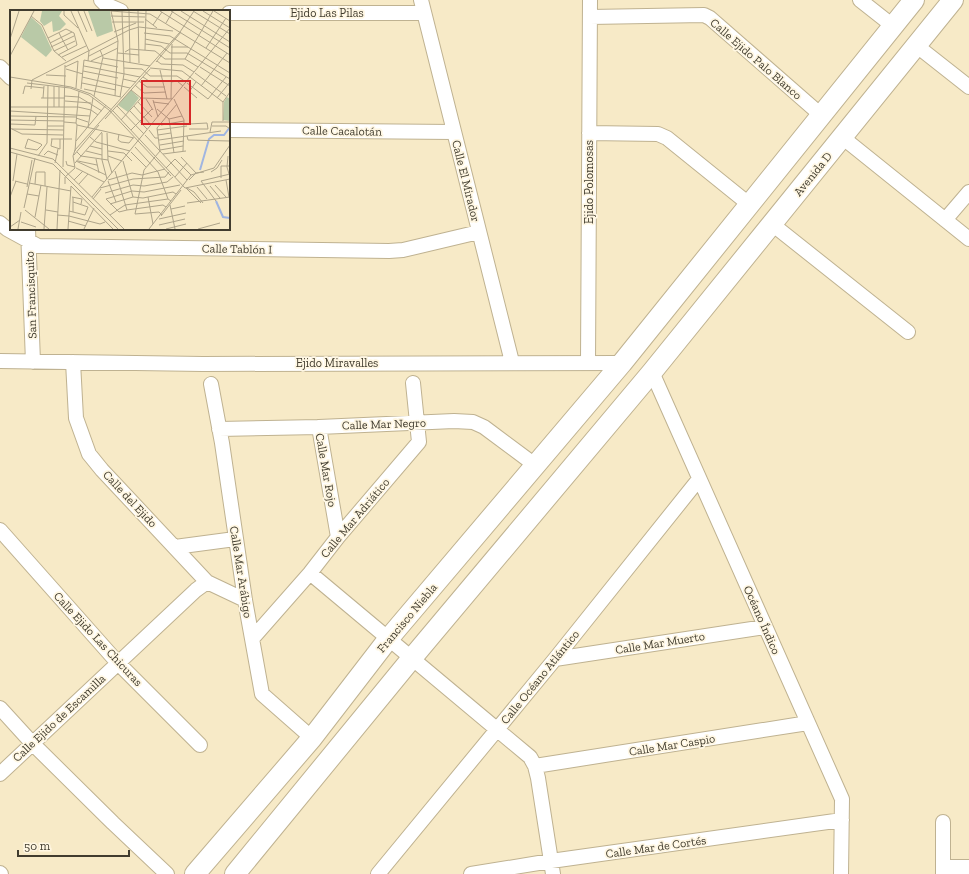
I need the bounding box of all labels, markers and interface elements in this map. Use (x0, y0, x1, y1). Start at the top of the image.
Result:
street label: Ejido Las Pilas (290, 6, 364, 21)
inset map (10, 10, 230, 230)
street label: Calle Ejido Palo Blanco (707, 15, 805, 103)
street label: Calle Cacalotán (302, 123, 382, 139)
street label: Calle El Mirador (449, 139, 483, 223)
street label: Ejido Polomosas (582, 140, 597, 224)
street label: Avenida D (791, 149, 835, 199)
street label: Calle Tablón I (202, 241, 272, 257)
street label: San Francisquito (22, 251, 40, 339)
street label: Ejido Miravalles (296, 356, 378, 371)
street label: Calle Mar Negro (342, 416, 426, 432)
street label: Calle Mar Rojo (312, 432, 339, 508)
street label: Calle del Ejido (99, 468, 160, 531)
street label: Calle Mar Adriático (318, 475, 392, 561)
street label: Calle Mar Arábigo (227, 525, 255, 619)
street label: Francisco Niebla (374, 580, 440, 655)
street label: Océano Índico (741, 583, 784, 657)
street label: Calle Ejido Las Chicuras (50, 589, 145, 690)
street label: Calle Océano Atlántico (498, 627, 582, 727)
street label: Calle Mar Muerto (614, 629, 706, 657)
street label: Calle Ejido de Escamilla (10, 671, 109, 765)
street label: Calle Mar Caspio (628, 731, 716, 759)
scale bar (18, 832, 129, 858)
street label: Calle Mar de Cortés (605, 833, 707, 861)
text: 50 m (24, 839, 51, 853)

